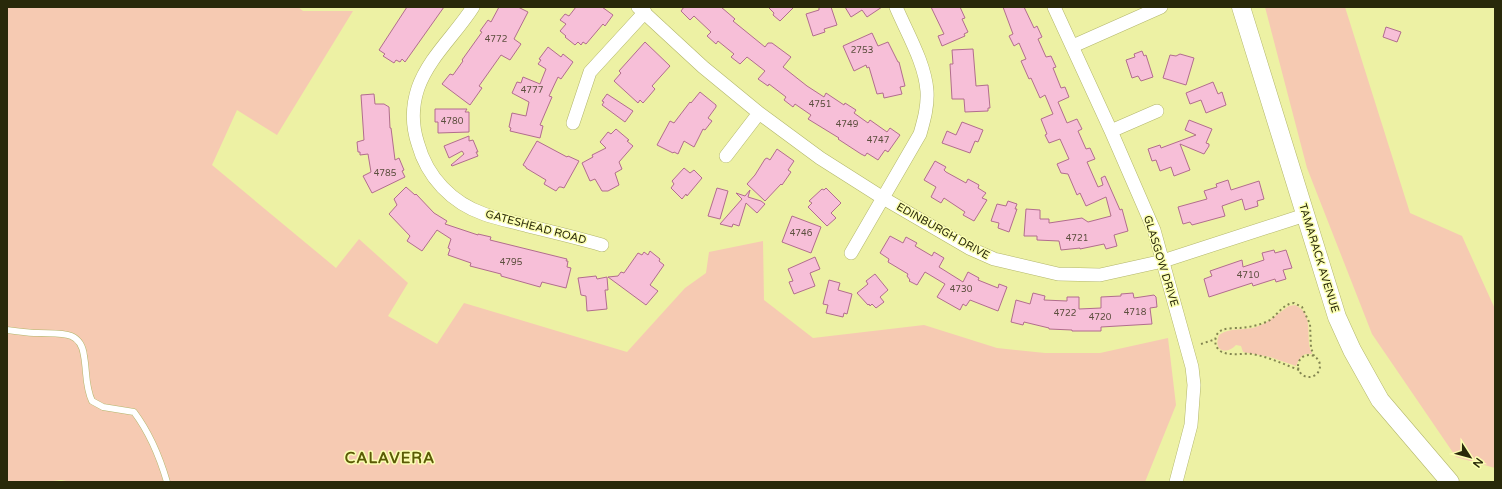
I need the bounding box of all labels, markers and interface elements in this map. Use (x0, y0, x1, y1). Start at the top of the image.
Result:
house number: 4772 (485, 34, 507, 45)
house number: 2753 (851, 45, 873, 56)
house number: 4777 (521, 85, 544, 96)
house number: 4751 (809, 99, 831, 110)
house number: 4780 (441, 116, 464, 127)
house number: 4749 (836, 119, 859, 130)
house number: 4747 (867, 135, 890, 146)
house number: 4785 (374, 168, 397, 179)
street label: EDINBURGH DRIVE (894, 200, 992, 262)
street label: TAMARACK AVENUE (1296, 202, 1342, 314)
street label: GATESHEAD ROAD (484, 207, 588, 247)
street label: GLASGOW DRIVE (1141, 214, 1181, 308)
house number: 4746 (790, 228, 813, 239)
house number: 4721 (1066, 233, 1088, 244)
house number: 4795 (500, 257, 523, 268)
house number: 4710 (1237, 270, 1260, 281)
house number: 4730 (950, 284, 973, 295)
house number: 4718 (1124, 307, 1147, 318)
house number: 4722 (1054, 308, 1076, 319)
house number: 4720 (1089, 312, 1112, 323)
north arrow (1450, 437, 1490, 477)
district label: CALAVERA (345, 449, 435, 467)
text: N (1470, 455, 1486, 470)

